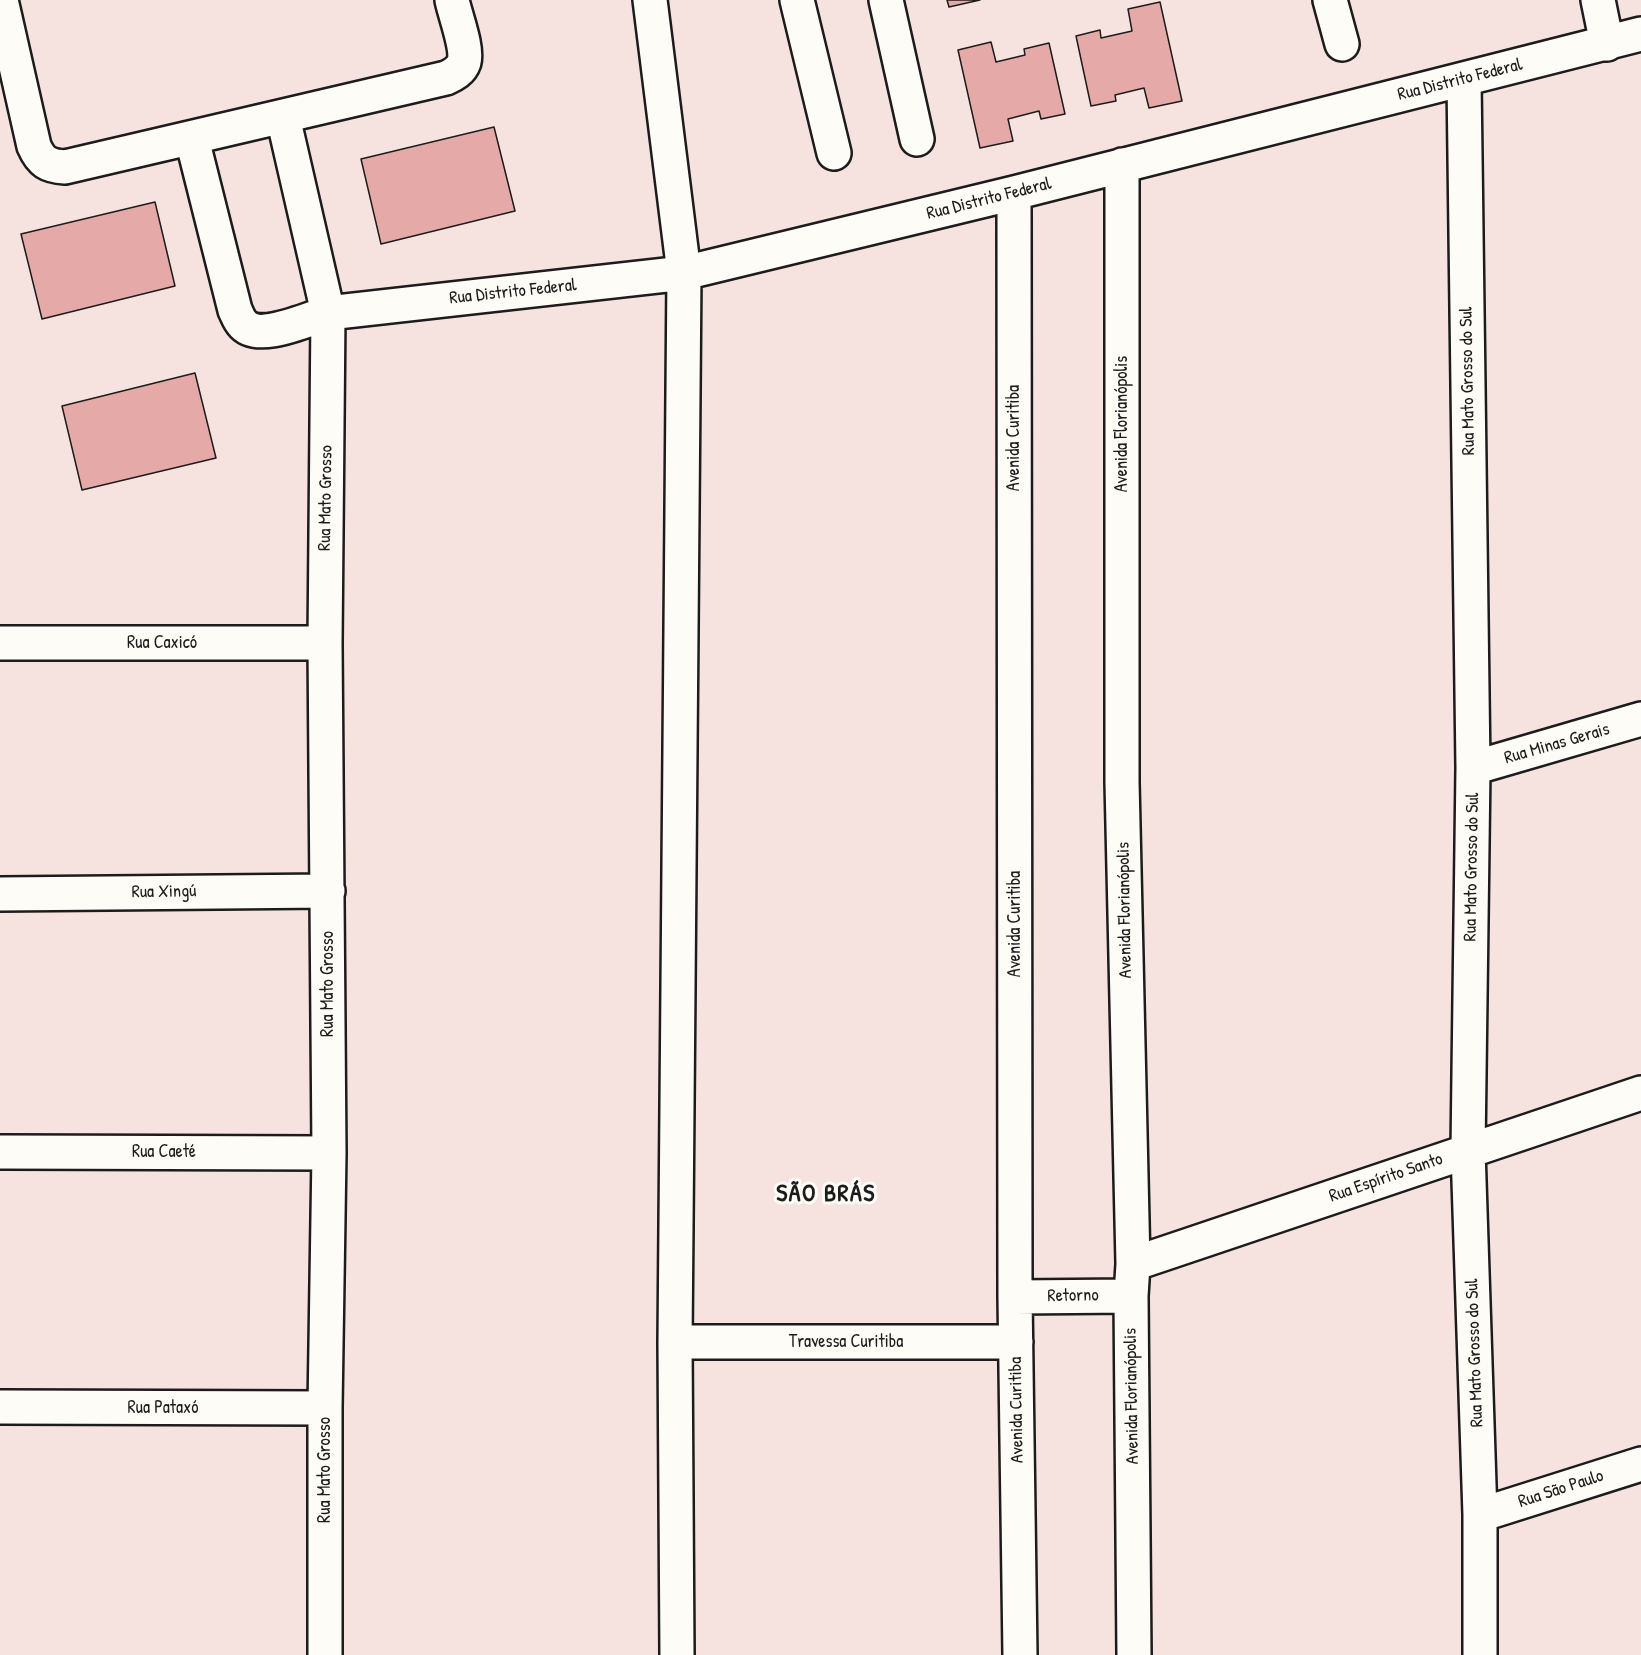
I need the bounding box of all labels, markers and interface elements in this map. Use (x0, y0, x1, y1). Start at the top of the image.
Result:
street label: Rua Distrito Federal (1395, 54, 1525, 106)
street label: Rua Distrito Federal (924, 173, 1054, 225)
street label: Rua Distrito Federal (448, 275, 578, 309)
street label: Rua Mato Grosso do Sul (1456, 306, 1480, 456)
street label: Avenida Florianópolis (1111, 356, 1133, 492)
street label: Avenida Curitiba (1003, 385, 1025, 491)
street label: Rua Mato Grosso (314, 445, 338, 551)
street label: Rua Caxicó (127, 632, 197, 654)
street label: Rua Minas Gerais (1502, 719, 1612, 769)
street label: Rua Mato Grosso do Sul (1460, 792, 1484, 942)
street label: Avenida Florianópolis (1113, 842, 1137, 978)
street label: Avenida Curitiba (1004, 871, 1026, 977)
street label: Rua Xingú (131, 881, 197, 903)
street label: Rua Mato Grosso (317, 931, 339, 1037)
street label: Rua Caeté (132, 1141, 196, 1163)
street label: Rua Espírito Santo (1326, 1148, 1446, 1208)
district label: SÃO BRÁS (776, 1181, 876, 1209)
street label: Rua Mato Grosso do Sul (1462, 1278, 1488, 1428)
street label: Retorno (1047, 1285, 1099, 1307)
street label: Avenida Florianópolis (1120, 1328, 1144, 1464)
street label: Travessa Curitiba (789, 1331, 903, 1353)
street label: Avenida Curitiba (1005, 1357, 1029, 1463)
street label: Rua Pataxó (128, 1397, 198, 1419)
street label: Rua Mato Grosso (314, 1417, 336, 1523)
street label: Rua São Paulo (1516, 1465, 1606, 1513)

